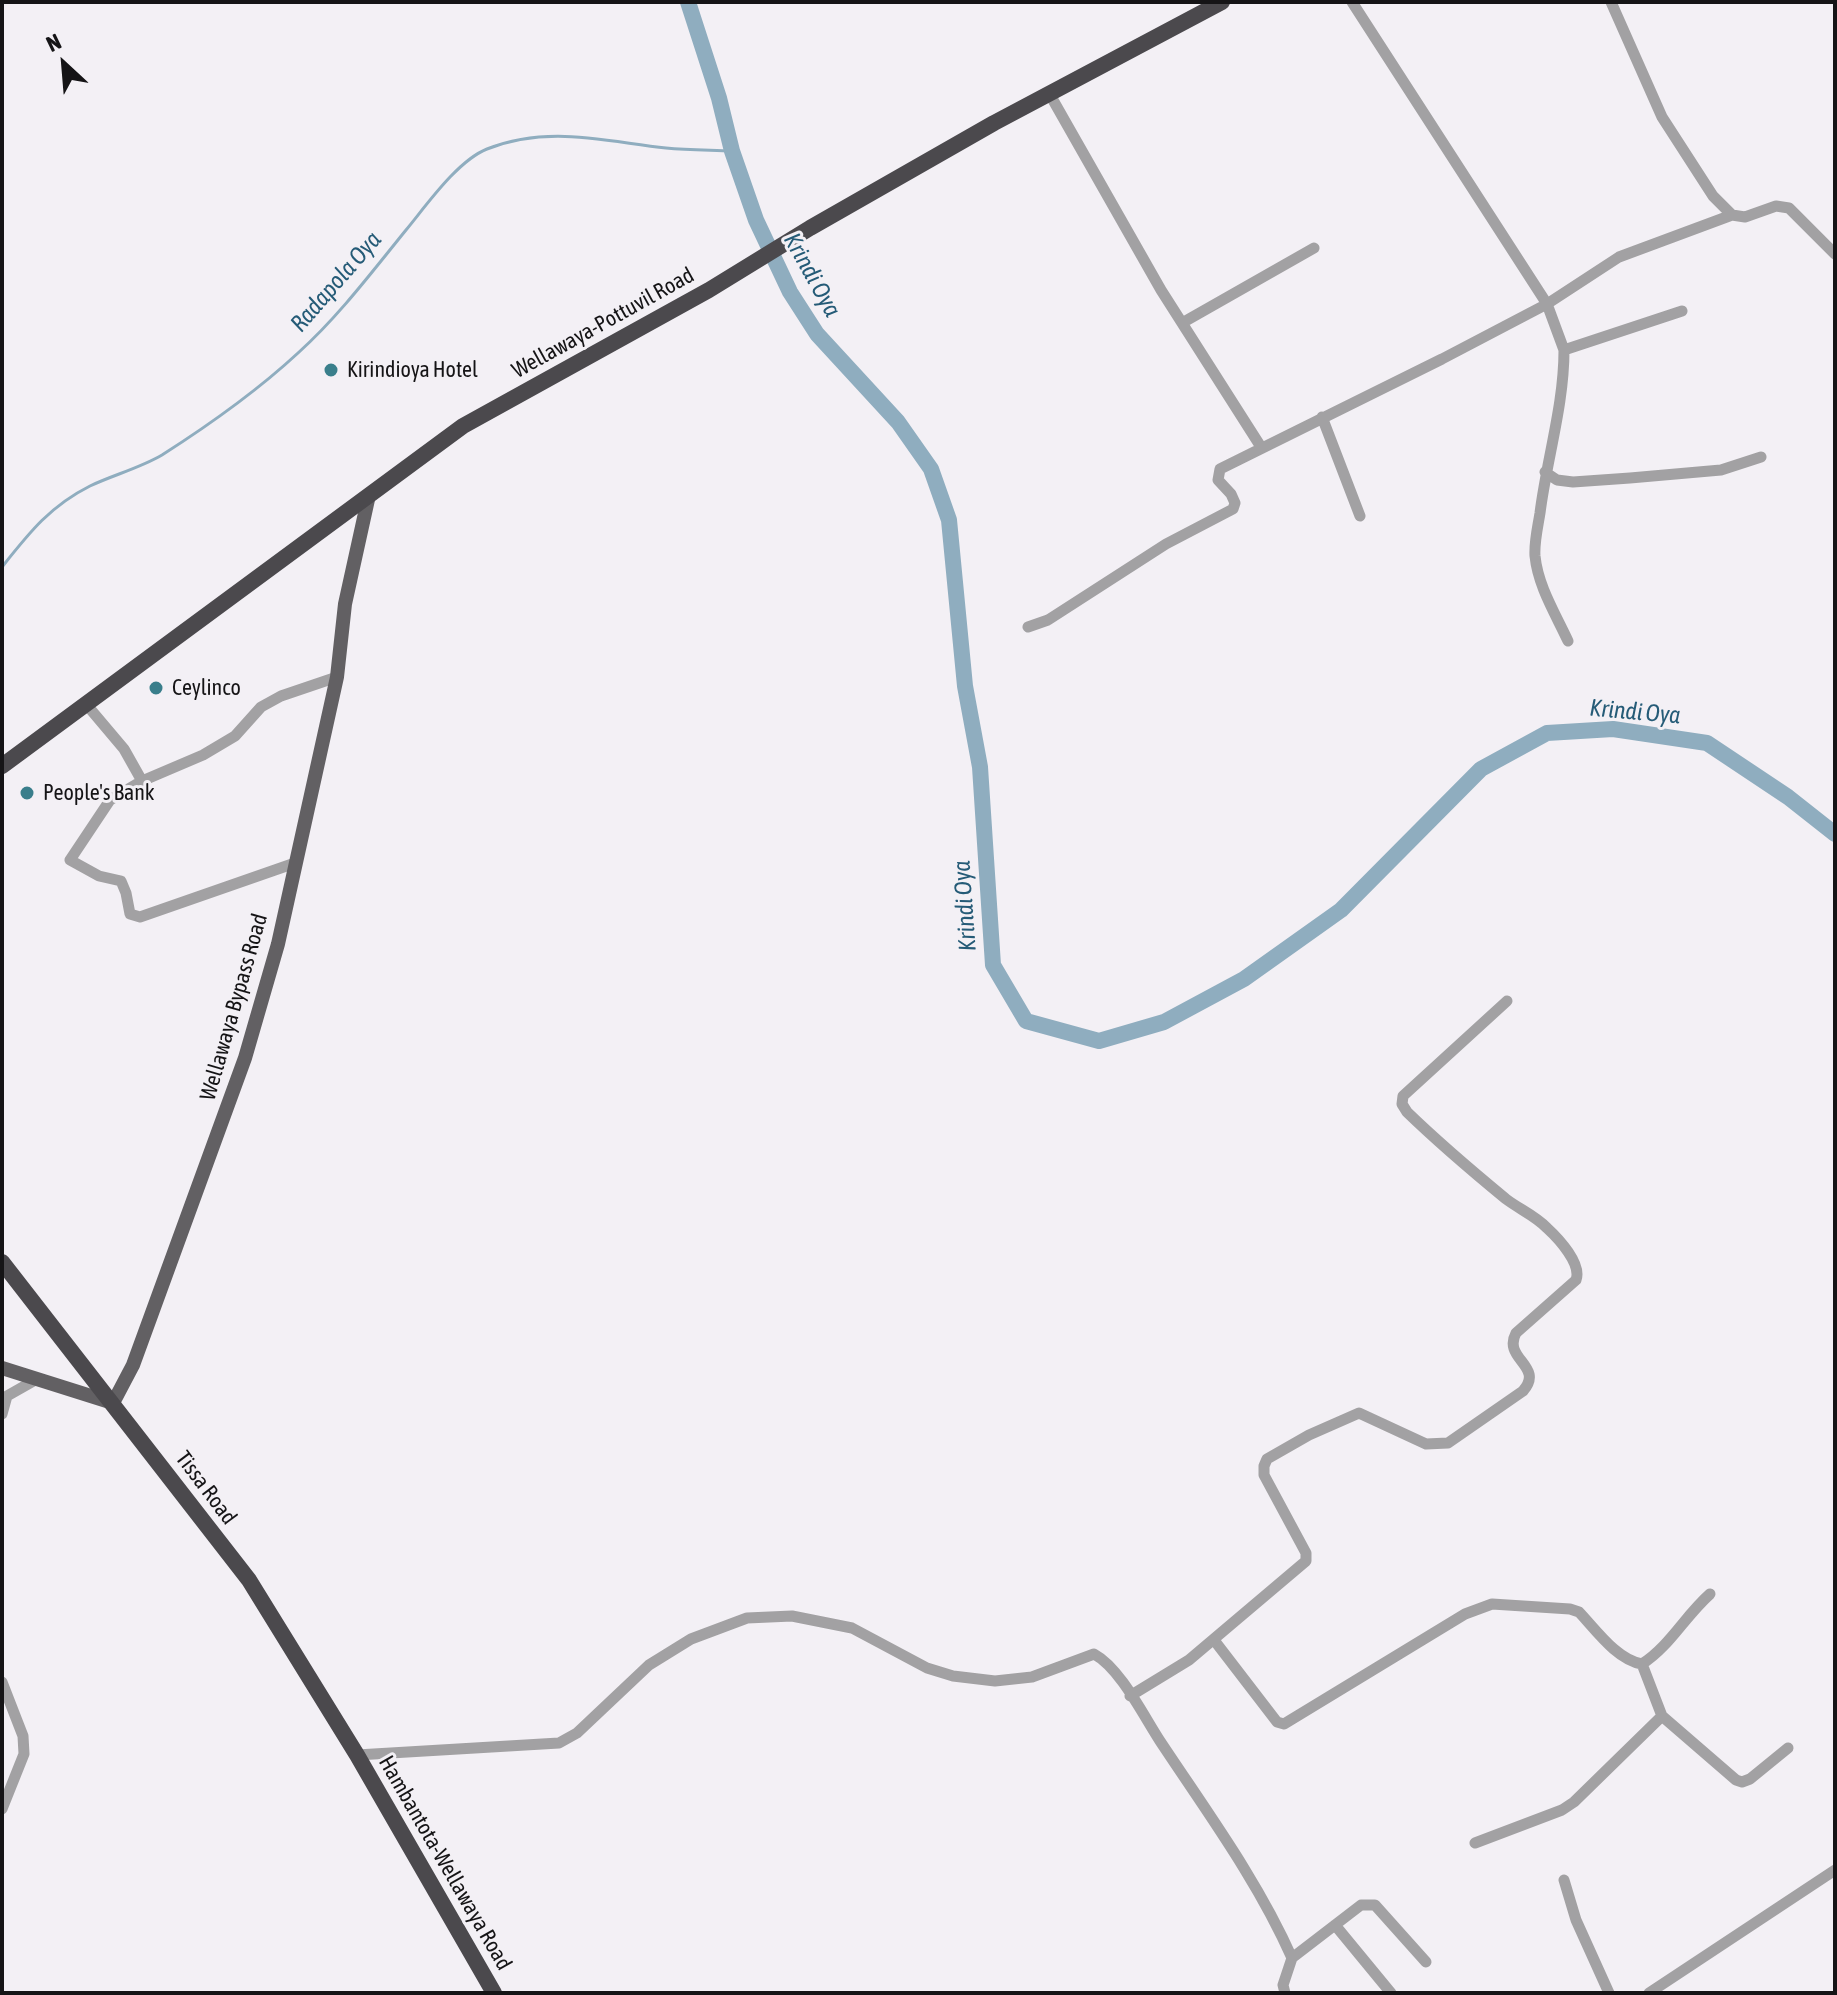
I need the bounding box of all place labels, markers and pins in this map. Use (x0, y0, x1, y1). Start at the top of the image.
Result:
place label: Kirindioya Hotel (347, 357, 478, 383)
marker: Kirindioya Hotel (322, 361, 340, 379)
place label: Ceylinco (172, 675, 241, 701)
marker: Ceylinco (147, 679, 165, 697)
place label: People's Bank (43, 780, 155, 806)
marker: People's Bank (18, 784, 36, 802)

